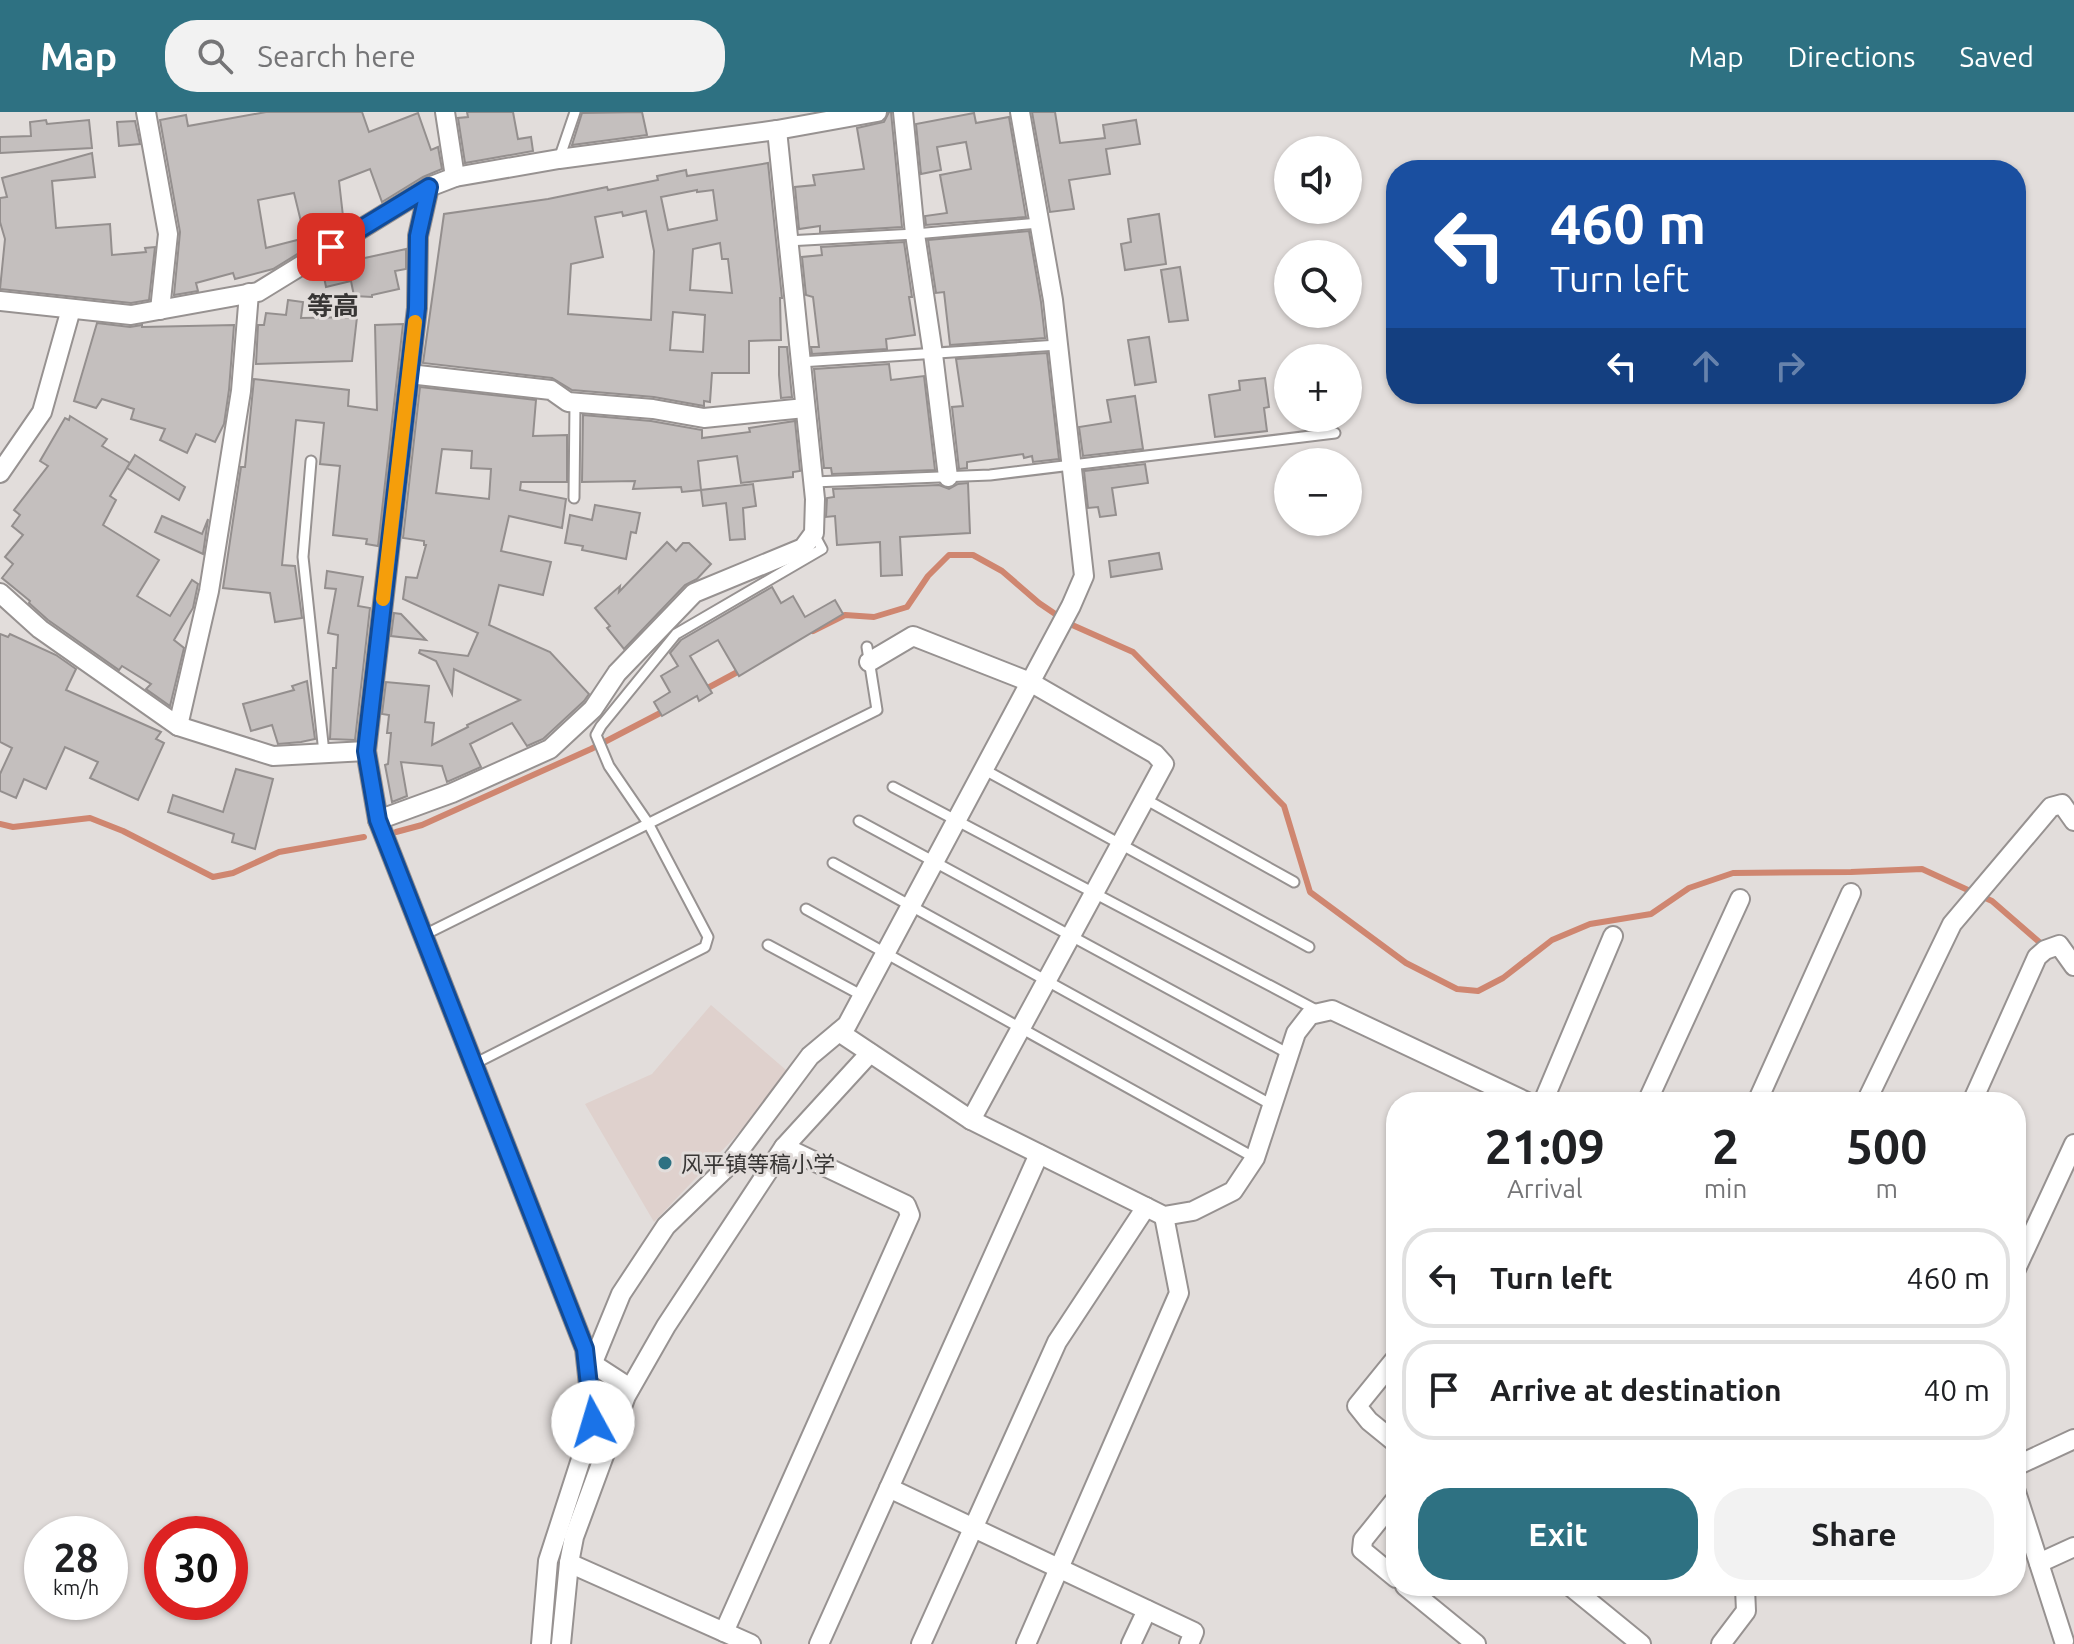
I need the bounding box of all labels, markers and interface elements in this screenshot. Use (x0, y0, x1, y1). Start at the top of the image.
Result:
search box (165, 20, 725, 92)
icon: search (193, 34, 237, 78)
text: Map (40, 35, 117, 77)
text: Search here (257, 39, 416, 73)
text: Map (1688, 41, 1744, 72)
text: Directions (1788, 41, 1915, 72)
text: Saved (1959, 41, 2034, 72)
map controls (1274, 136, 1362, 536)
button: sound (1274, 136, 1362, 224)
icon: left (1418, 192, 1522, 296)
text: 460 m (1550, 192, 1706, 255)
pin (297, 213, 365, 281)
icon: arrive (309, 225, 353, 269)
button: search (1274, 240, 1362, 328)
text: Turn left (1550, 258, 1689, 299)
district label: 等高 (307, 291, 359, 320)
button: + (1274, 344, 1362, 432)
icon: left (1600, 344, 1644, 388)
icon: ahead (1684, 344, 1728, 388)
icon: right (1768, 344, 1812, 388)
button: − (1274, 448, 1362, 536)
text: 21:09 (1485, 1119, 1605, 1173)
text: 2 (1712, 1119, 1739, 1173)
text: 500 (1846, 1119, 1927, 1173)
place label: 风平镇等稿小学 (681, 1151, 835, 1176)
marker: 风平镇等稿小学 (656, 1154, 674, 1172)
text: Arrival (1507, 1174, 1583, 1203)
text: min (1704, 1174, 1747, 1203)
text: m (1875, 1174, 1898, 1203)
icon: left (1422, 1256, 1466, 1300)
text: Turn left (1490, 1261, 1612, 1295)
text: 460 m (1906, 1261, 1990, 1295)
icon: arrive (1422, 1368, 1466, 1412)
text: Arrive at destination (1490, 1373, 1782, 1407)
text: 40 m (1923, 1373, 1990, 1407)
position arrow (551, 1380, 635, 1464)
button: Exit (1418, 1488, 1698, 1580)
button: Share (1714, 1488, 1994, 1580)
speed limit sign: 30 (144, 1516, 248, 1620)
text: 28 (53, 1535, 99, 1580)
text: km/h (53, 1576, 99, 1599)

